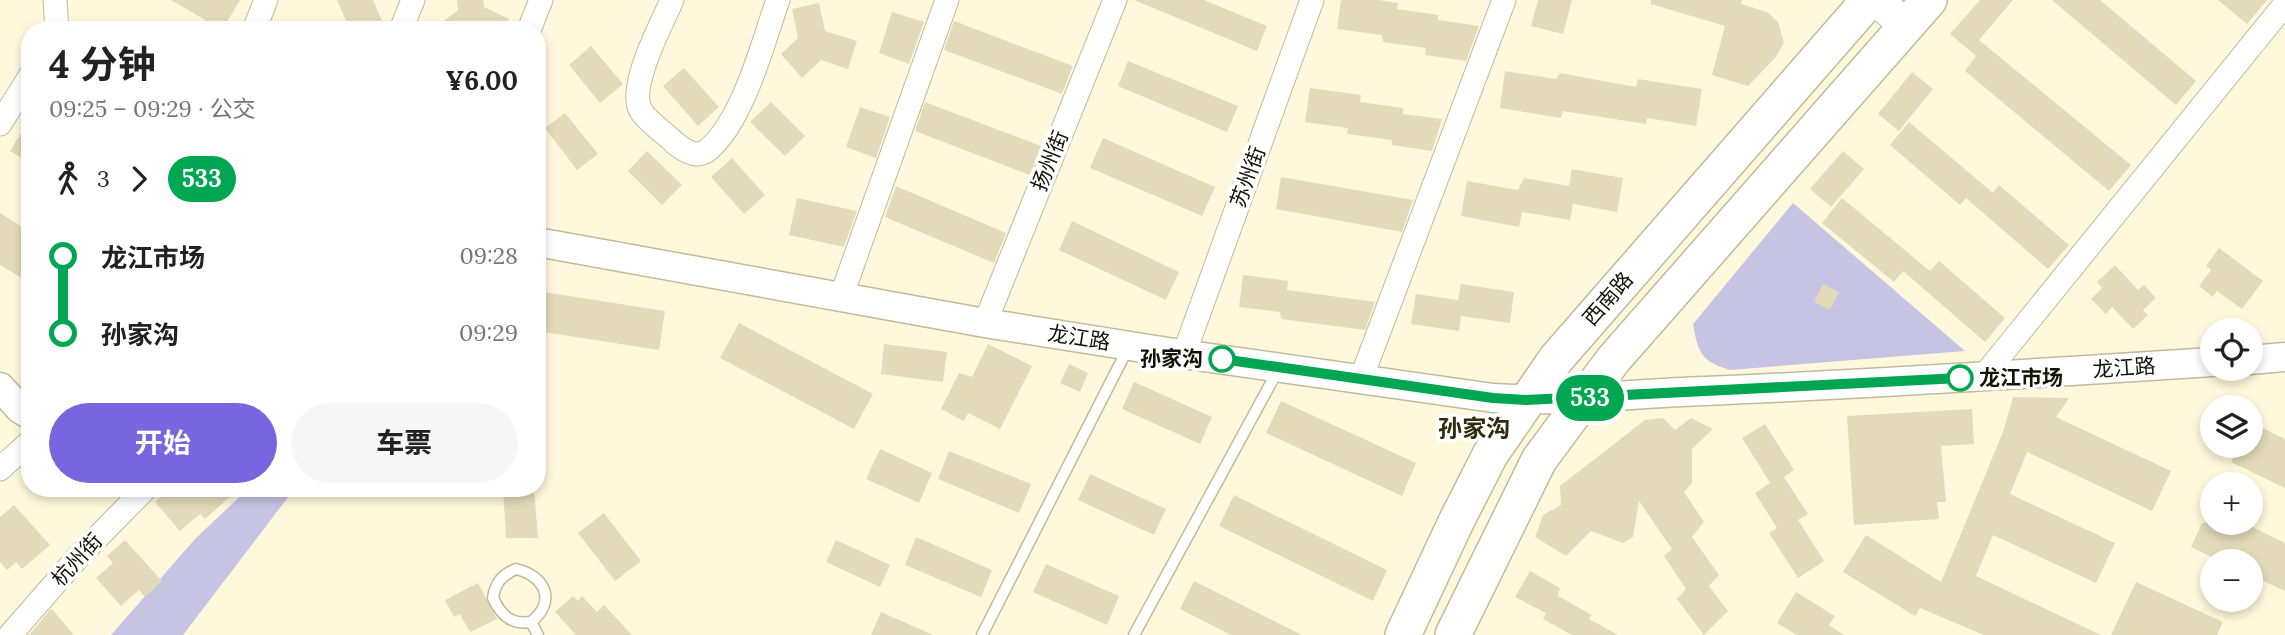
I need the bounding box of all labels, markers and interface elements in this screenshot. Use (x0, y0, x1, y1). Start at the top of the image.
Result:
text: 4 分钟 (49, 40, 156, 88)
text: ¥6.00 (446, 64, 518, 97)
text: 09:25 – 09:29 · 公交 (49, 94, 256, 123)
street label: 扬州街 (1025, 127, 1074, 195)
street label: 苏州街 (1224, 143, 1271, 211)
icon: walk (49, 160, 87, 198)
icon: forward (120, 160, 158, 198)
text: 533 (182, 163, 222, 194)
text: 3 (97, 164, 110, 193)
text: 龙江市场 (101, 241, 205, 274)
text: 09:28 (459, 241, 518, 270)
street label: 西南路 (1577, 266, 1638, 331)
text: 孙家沟 (101, 318, 179, 351)
text: 09:29 (459, 318, 518, 347)
map controls (2200, 318, 2263, 612)
button: locate (2200, 318, 2263, 381)
street label: 龙江路 (1046, 319, 1112, 356)
place label: 孙家沟 (1140, 345, 1203, 372)
marker: 孙家沟 (1209, 346, 1235, 372)
street label: 龙江路 (2092, 352, 2156, 383)
place label: 龙江市场 (1979, 364, 2063, 391)
marker: 龙江市场 (1947, 365, 1973, 391)
line badge: 533 (1550, 375, 1630, 421)
text: 533 (1570, 382, 1610, 413)
button: layers (2200, 395, 2263, 458)
button: 开始 (49, 403, 277, 483)
button: 车票 (291, 403, 518, 483)
district label: 孙家沟 (1438, 413, 1510, 444)
button: + (2200, 472, 2263, 535)
street label: 杭州街 (45, 527, 108, 592)
button: − (2200, 549, 2263, 612)

